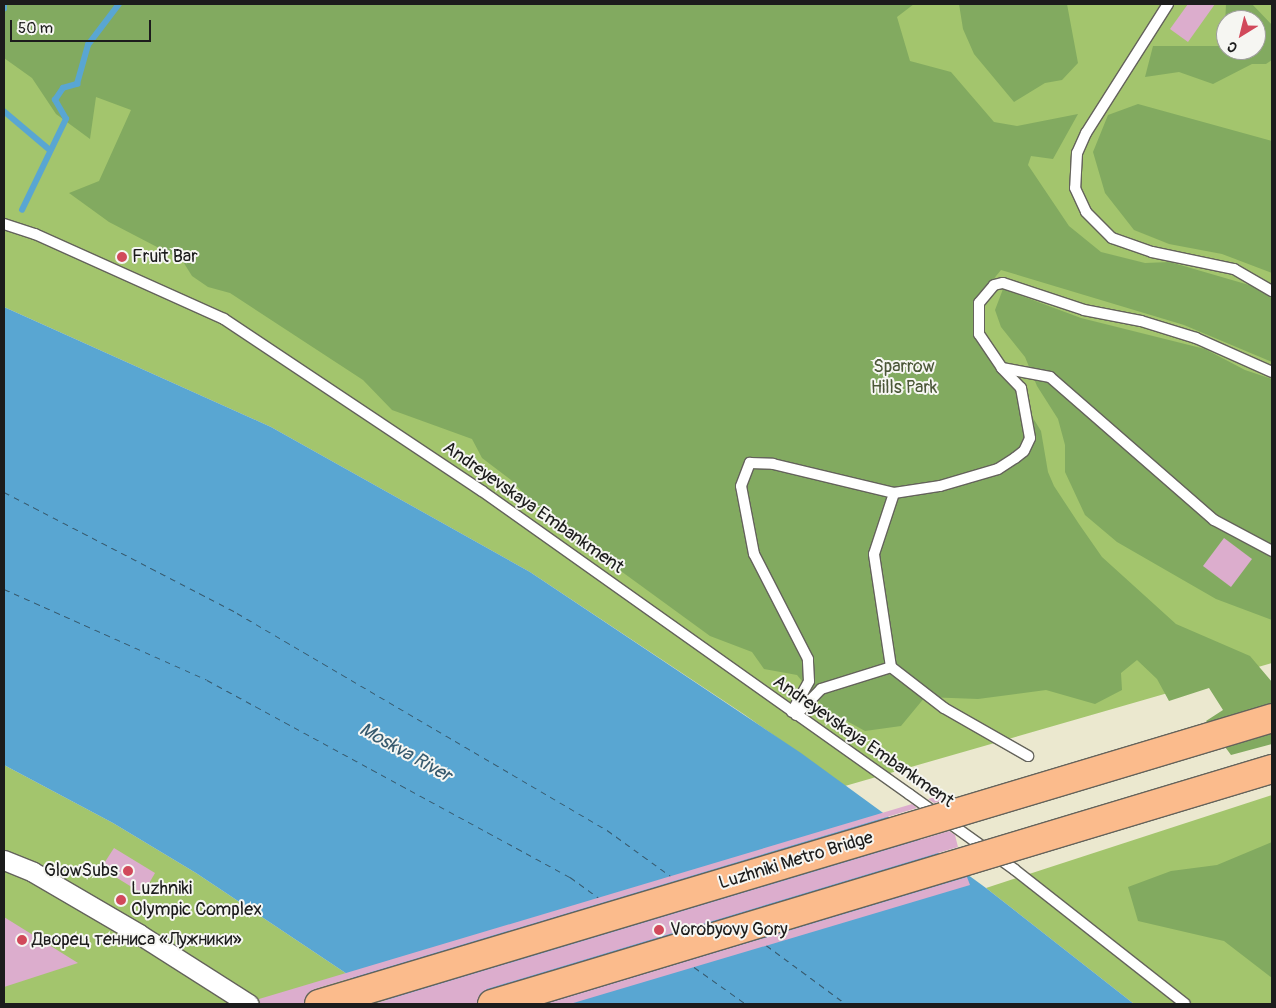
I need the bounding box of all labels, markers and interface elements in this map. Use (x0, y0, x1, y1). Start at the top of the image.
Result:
scale bar (12, 10, 154, 42)
north arrow (1216, 10, 1266, 60)
text: 50 m (18, 19, 53, 38)
text: С (1224, 37, 1241, 56)
place label: Fruit Bar (132, 246, 198, 268)
marker: Fruit Bar (116, 251, 128, 263)
park label: Sparrow Hills Park (871, 357, 937, 399)
street label: Andreyevskaya Embankment (439, 437, 627, 579)
street label: Andreyevskaya Embankment (769, 671, 957, 813)
water label: Moskva River (355, 718, 455, 788)
street label: Luzhniki Metro Bridge (716, 827, 876, 895)
place label: GlowSubs (44, 860, 118, 882)
marker: GlowSubs (122, 865, 134, 877)
place label: Luzhniki Olympic Complex (131, 879, 262, 922)
marker: Luzhniki Olympic Complex (115, 894, 127, 906)
place label: Vorobyovy Gory (670, 919, 788, 941)
marker: Vorobyovy Gory (652, 923, 666, 937)
place label: Дворец тенниса «Лужники» (32, 929, 242, 951)
marker: Дворец тенниса «Лужники» (16, 934, 28, 946)

